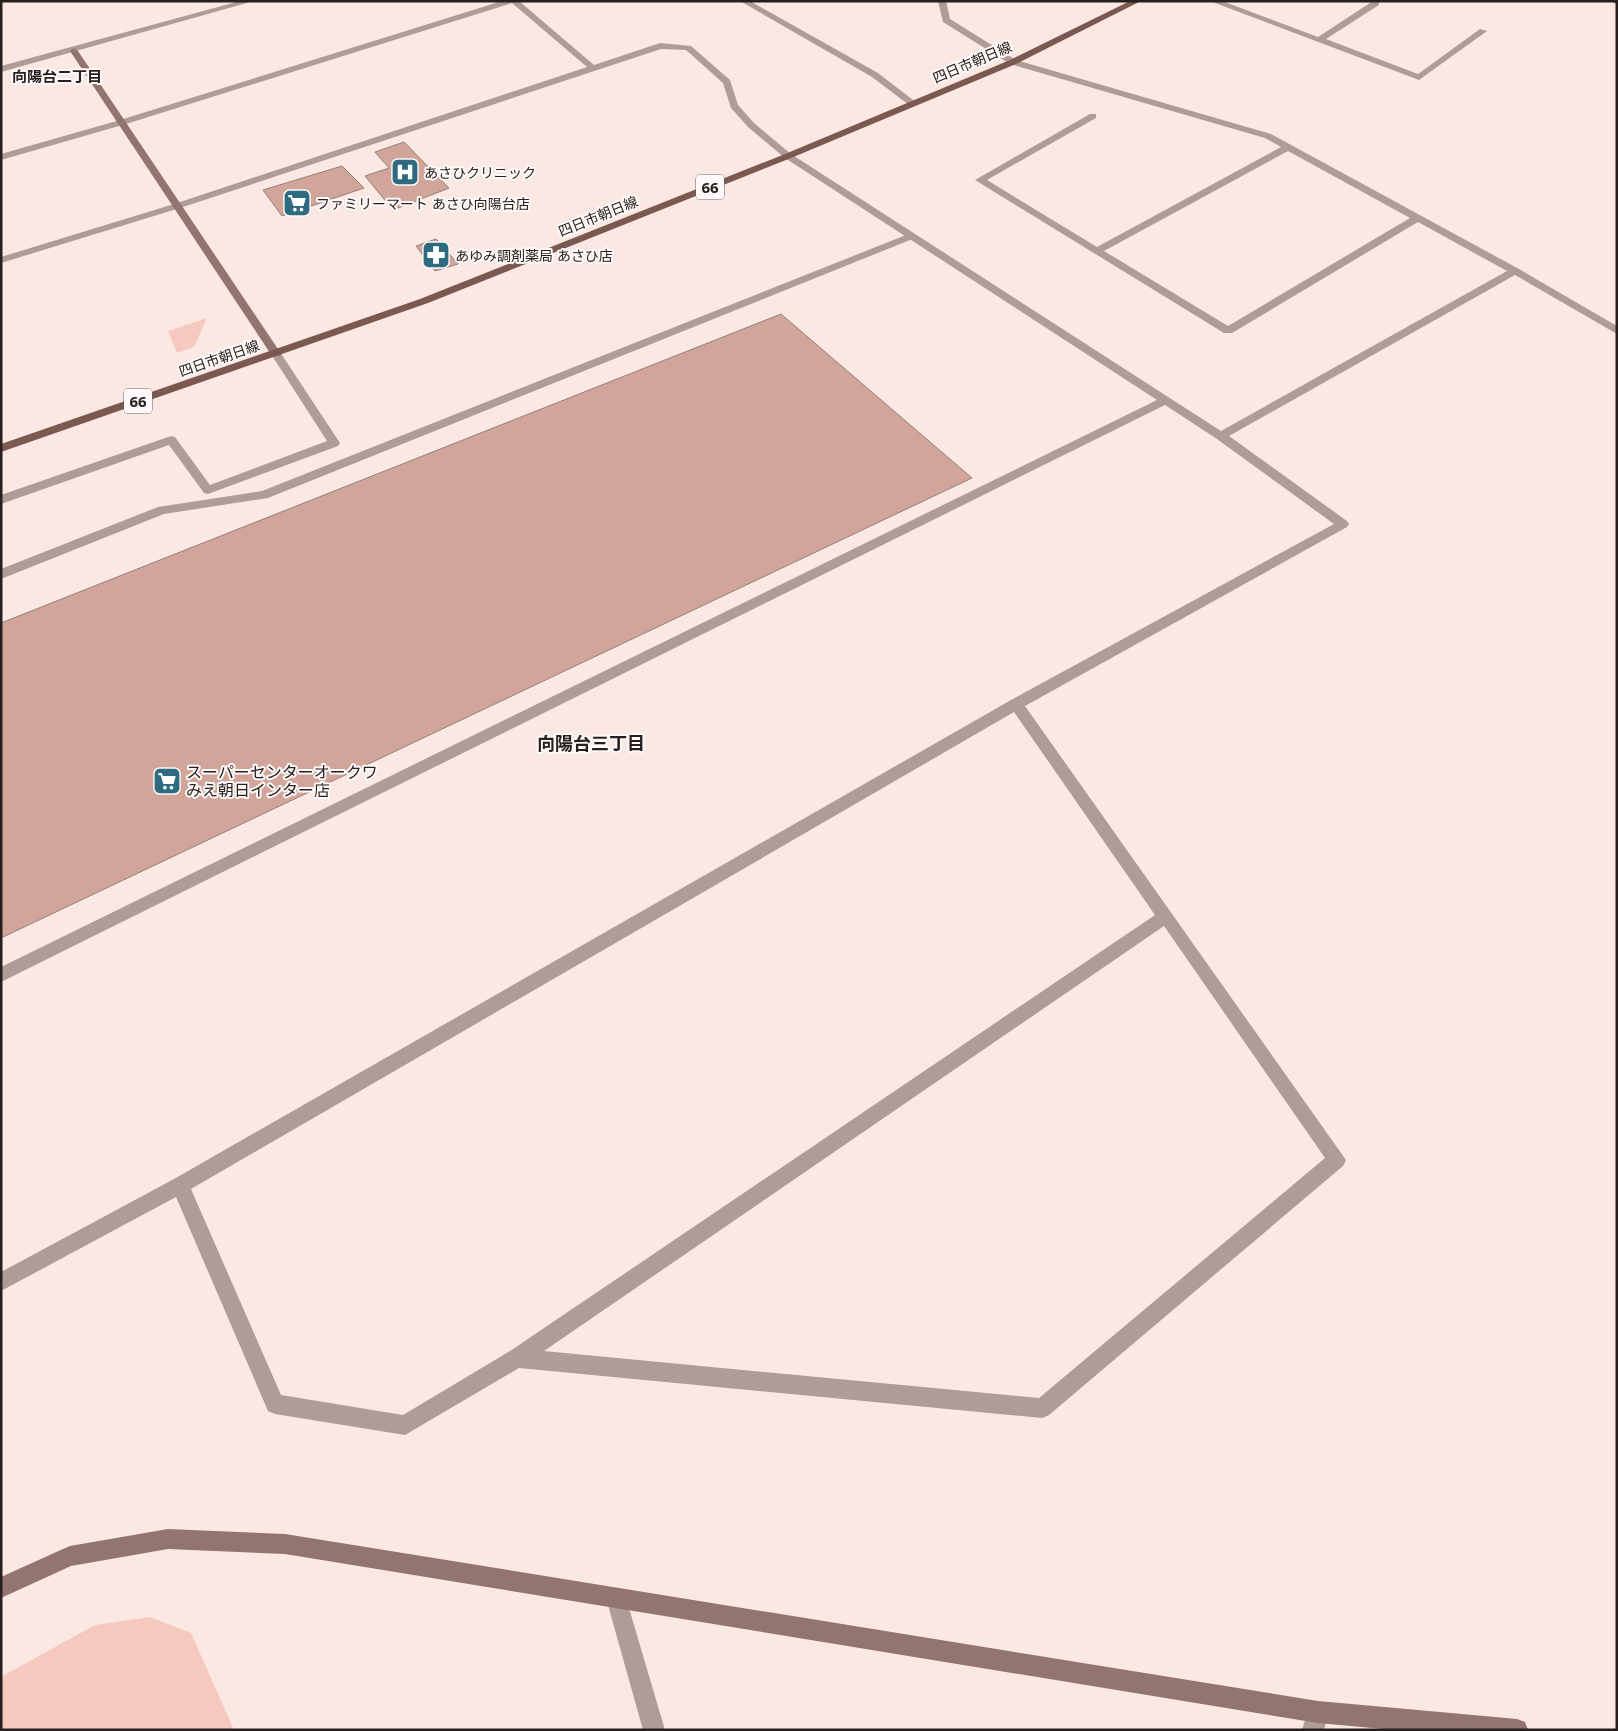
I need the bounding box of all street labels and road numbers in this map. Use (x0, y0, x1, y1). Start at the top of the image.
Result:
street label: 四日市朝日線 (930, 37, 1014, 87)
road number: 66 (696, 174, 724, 200)
street label: 四日市朝日線 (555, 191, 641, 241)
street label: 四日市朝日線 (176, 335, 262, 381)
road number: 66 (124, 388, 152, 414)

